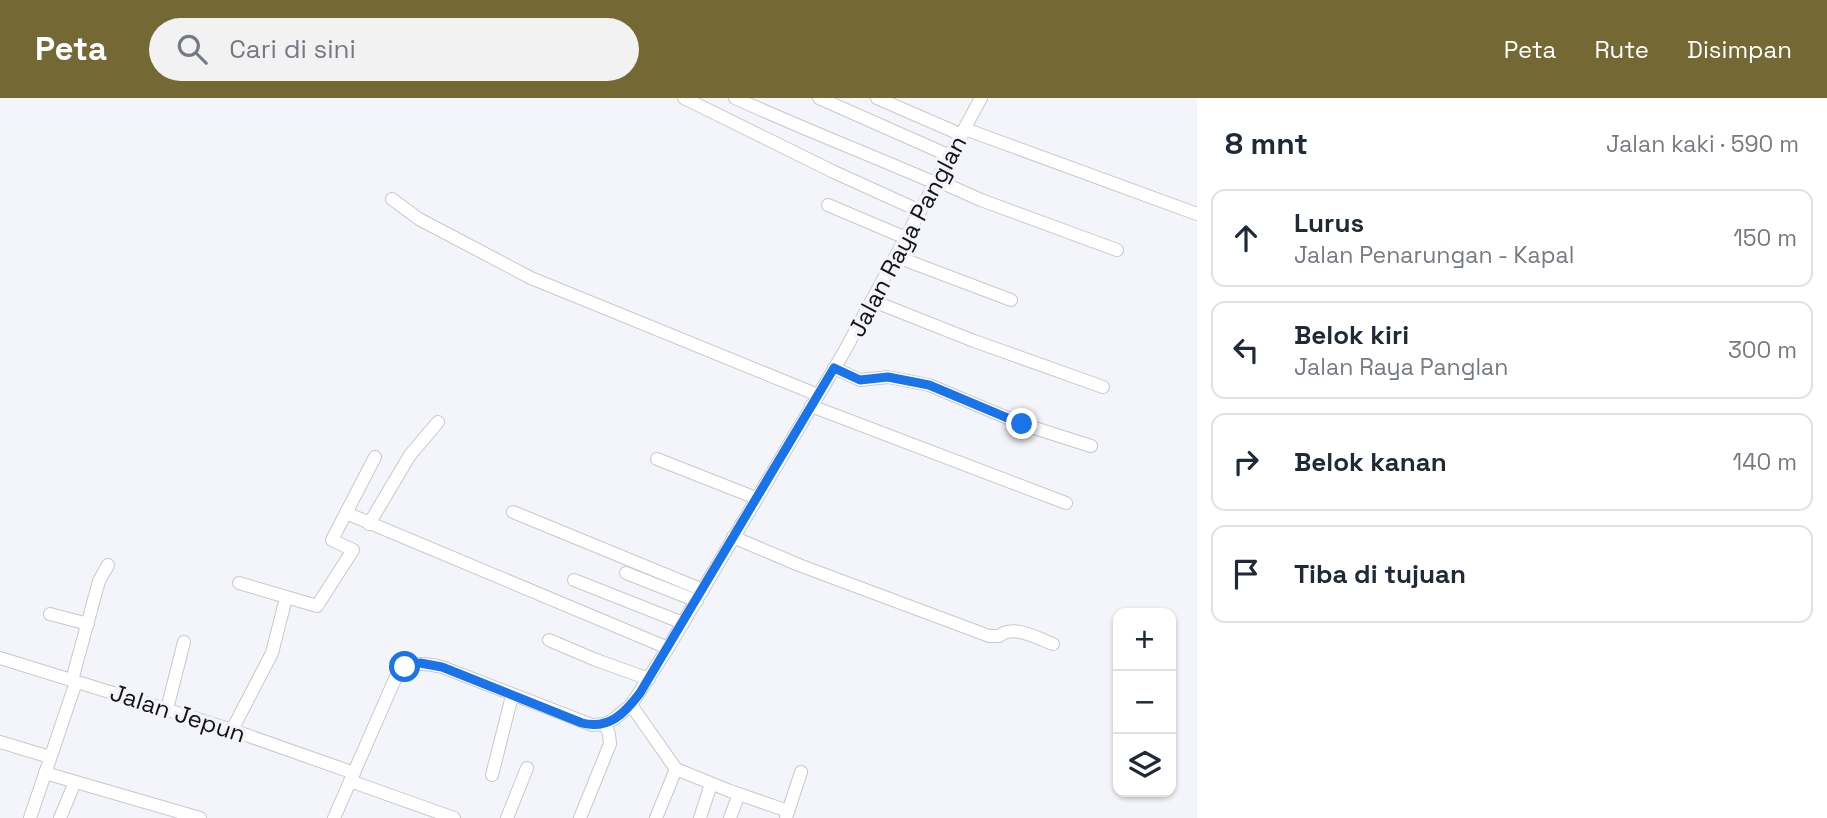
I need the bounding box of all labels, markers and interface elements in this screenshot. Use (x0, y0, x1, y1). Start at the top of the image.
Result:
search box (149, 18, 639, 81)
text: Peta (35, 28, 107, 70)
icon: search (173, 30, 211, 68)
text: Cari di sini (229, 32, 356, 66)
text: Peta (1504, 34, 1556, 65)
text: Rute (1594, 34, 1649, 65)
text: Disimpan (1687, 34, 1792, 65)
text: 8 mnt (1225, 124, 1308, 163)
text: Jalan kaki · 590 m (1606, 129, 1799, 159)
street label: Jalan Raya Panglan (841, 130, 973, 342)
text: Lurus (1294, 206, 1364, 240)
icon: ahead (1227, 219, 1265, 257)
text: 150 m (1733, 223, 1797, 253)
text: Jalan Penarungan - Kapal (1294, 240, 1574, 270)
text: Belok kiri (1294, 318, 1409, 352)
icon: left (1227, 331, 1265, 369)
text: 300 m (1728, 335, 1797, 365)
text: Jalan Raya Panglan (1294, 352, 1508, 382)
route end (1006, 408, 1037, 439)
icon: right (1227, 443, 1265, 481)
text: Belok kanan (1294, 445, 1447, 479)
text: 140 m (1733, 447, 1797, 477)
icon: arrive (1227, 555, 1265, 593)
text: Tiba di tujuan (1294, 557, 1466, 591)
map controls (1113, 608, 1176, 797)
button: + (1113, 608, 1176, 671)
route start (389, 651, 420, 682)
button: − (1113, 671, 1176, 734)
street label: Jalan Jepun (106, 677, 250, 749)
button: layers (1113, 734, 1176, 797)

